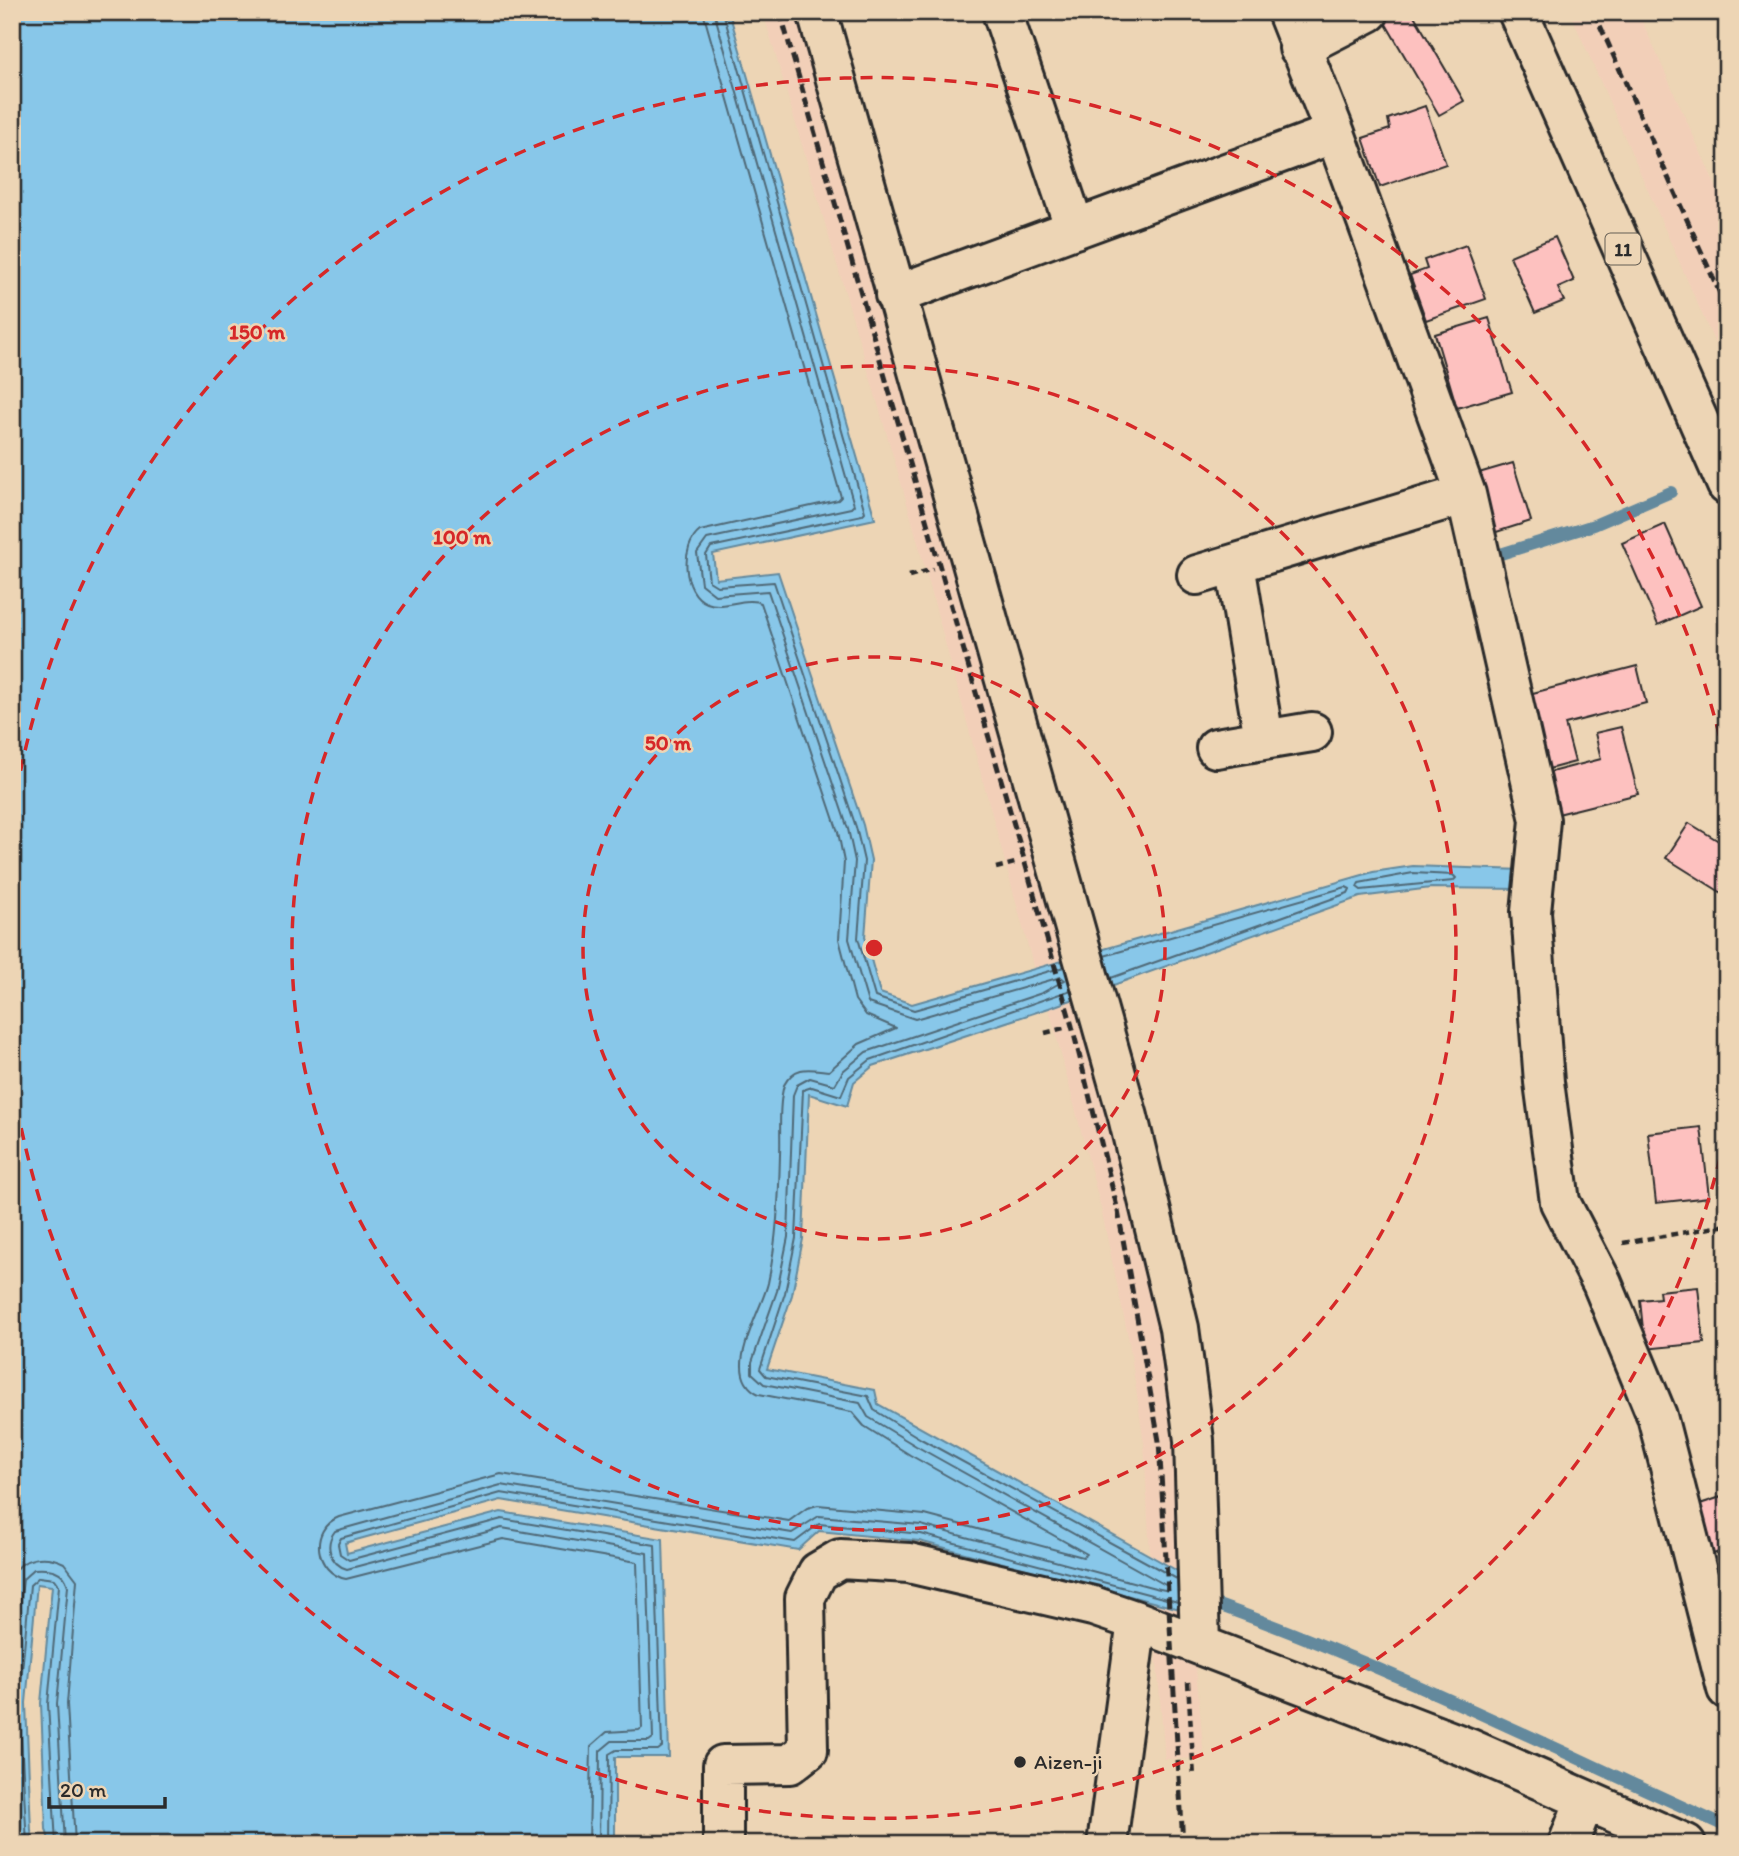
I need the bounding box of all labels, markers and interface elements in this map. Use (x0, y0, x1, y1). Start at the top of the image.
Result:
road number: 11 (1606, 233, 1640, 264)
text: 150 m (229, 319, 285, 344)
text: 100 m (433, 524, 491, 549)
text: 50 m (645, 730, 692, 755)
centre of rings (862, 936, 886, 960)
place label: Aizen-ji (1034, 1749, 1103, 1774)
marker: Aizen-ji (1012, 1754, 1028, 1770)
scale bar (49, 1765, 164, 1809)
text: 20 m (60, 1777, 107, 1802)

